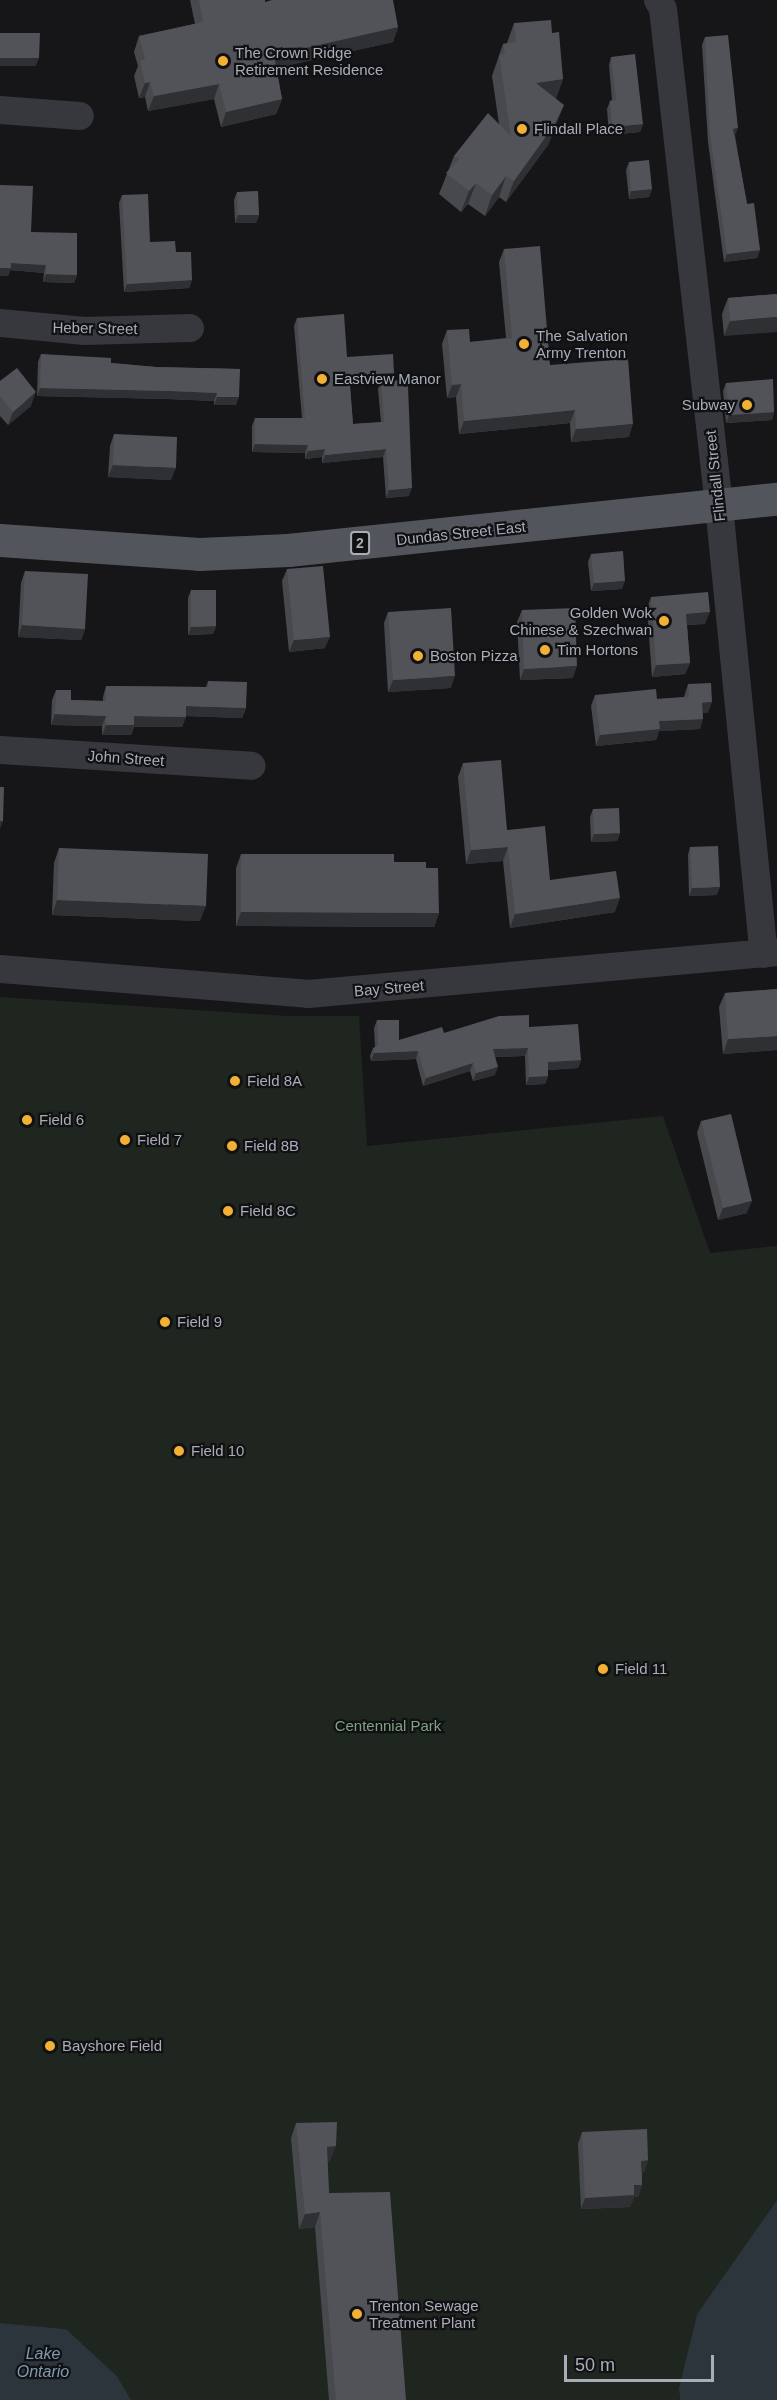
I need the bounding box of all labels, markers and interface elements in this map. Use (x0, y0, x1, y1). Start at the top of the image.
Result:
place label: The Crown Ridge Retirement Residence (235, 43, 383, 78)
marker: The Crown Ridge Retirement Residence (216, 54, 230, 68)
place label: Flindall Place (534, 120, 623, 138)
marker: Flindall Place (515, 122, 529, 136)
street label: Heber Street (52, 318, 138, 338)
place label: The Salvation Army Trenton (536, 326, 628, 361)
marker: The Salvation Army Trenton (517, 337, 531, 351)
place label: Eastview Manor (334, 370, 441, 388)
marker: Eastview Manor (315, 372, 329, 386)
place label: Subway (682, 396, 735, 414)
marker: Subway (740, 398, 754, 412)
street label: Flindall Street (701, 429, 729, 523)
street label: Dundas Street East (395, 517, 527, 549)
road number: 2 (350, 532, 370, 554)
place label: Golden Wok Chinese & Szechwan (509, 603, 652, 638)
marker: Golden Wok Chinese & Szechwan (657, 614, 671, 628)
place label: Tim Hortons (557, 641, 638, 659)
marker: Tim Hortons (538, 643, 552, 657)
place label: Boston Pizza (430, 647, 518, 665)
marker: Boston Pizza (411, 649, 425, 663)
street label: John Street (87, 746, 165, 770)
street label: Bay Street (353, 976, 425, 1000)
place label: Field 8A (247, 1072, 302, 1090)
marker: Field 8A (228, 1074, 242, 1088)
place label: Field 6 (39, 1111, 84, 1129)
marker: Field 6 (20, 1113, 34, 1127)
place label: Field 7 (137, 1131, 182, 1149)
marker: Field 7 (118, 1133, 132, 1147)
place label: Field 8B (244, 1137, 299, 1155)
marker: Field 8B (225, 1139, 239, 1153)
place label: Field 8C (240, 1202, 296, 1220)
marker: Field 8C (221, 1204, 235, 1218)
place label: Field 9 (177, 1313, 222, 1331)
marker: Field 9 (158, 1315, 172, 1329)
place label: Field 10 (191, 1442, 244, 1460)
marker: Field 10 (172, 1444, 186, 1458)
place label: Field 11 (615, 1660, 667, 1678)
marker: Field 11 (596, 1662, 610, 1676)
park label: Centennial Park (335, 1717, 441, 1735)
place label: Bayshore Field (62, 2037, 162, 2055)
marker: Bayshore Field (43, 2039, 57, 2053)
place label: Trenton Sewage Treatment Plant (369, 2296, 479, 2331)
marker: Trenton Sewage Treatment Plant (350, 2307, 364, 2321)
scale bar (567, 2343, 717, 2381)
water label: Lake Ontario (17, 2344, 69, 2382)
text: 50 m (575, 2355, 615, 2375)

